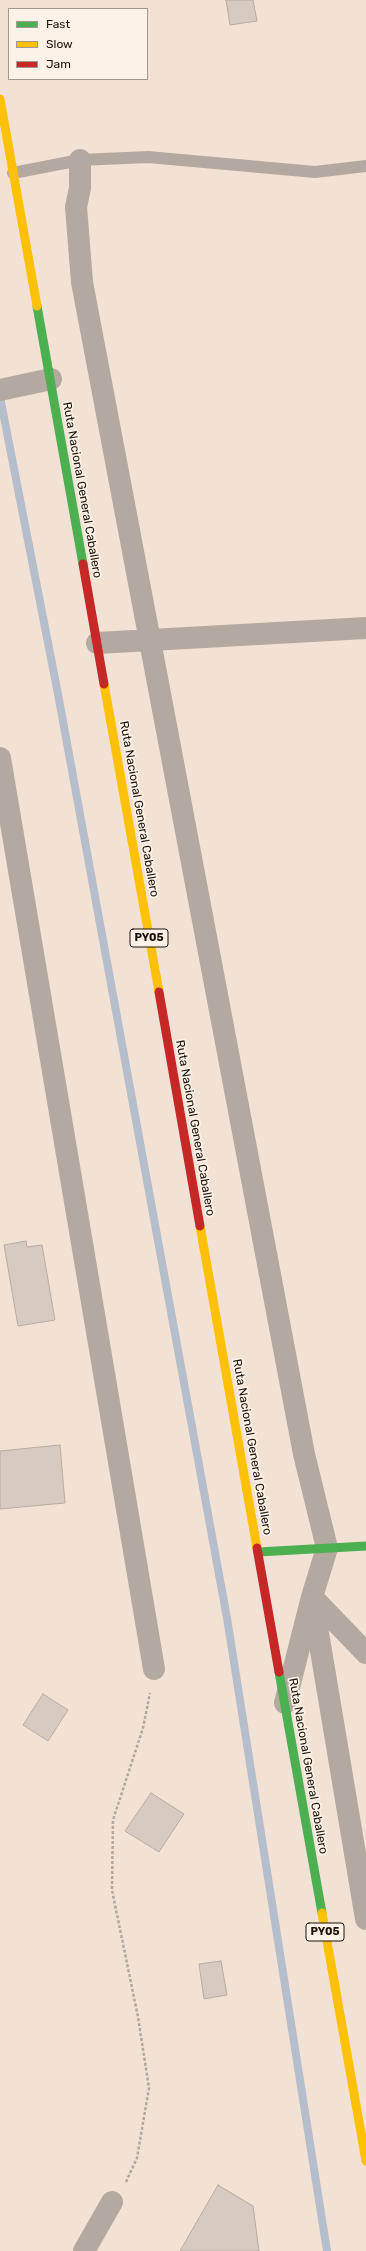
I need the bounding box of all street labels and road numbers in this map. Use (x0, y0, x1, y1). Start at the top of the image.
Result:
street label: Ruta Nacional General Caballero (59, 401, 105, 579)
street label: Ruta Nacional General Caballero (116, 720, 162, 898)
road number: PY05 (130, 929, 168, 947)
street label: Ruta Nacional General Caballero (172, 1039, 218, 1217)
street label: Ruta Nacional General Caballero (229, 1358, 275, 1536)
street label: Ruta Nacional General Caballero (285, 1677, 331, 1855)
road number: PY05 (306, 1923, 344, 1941)

